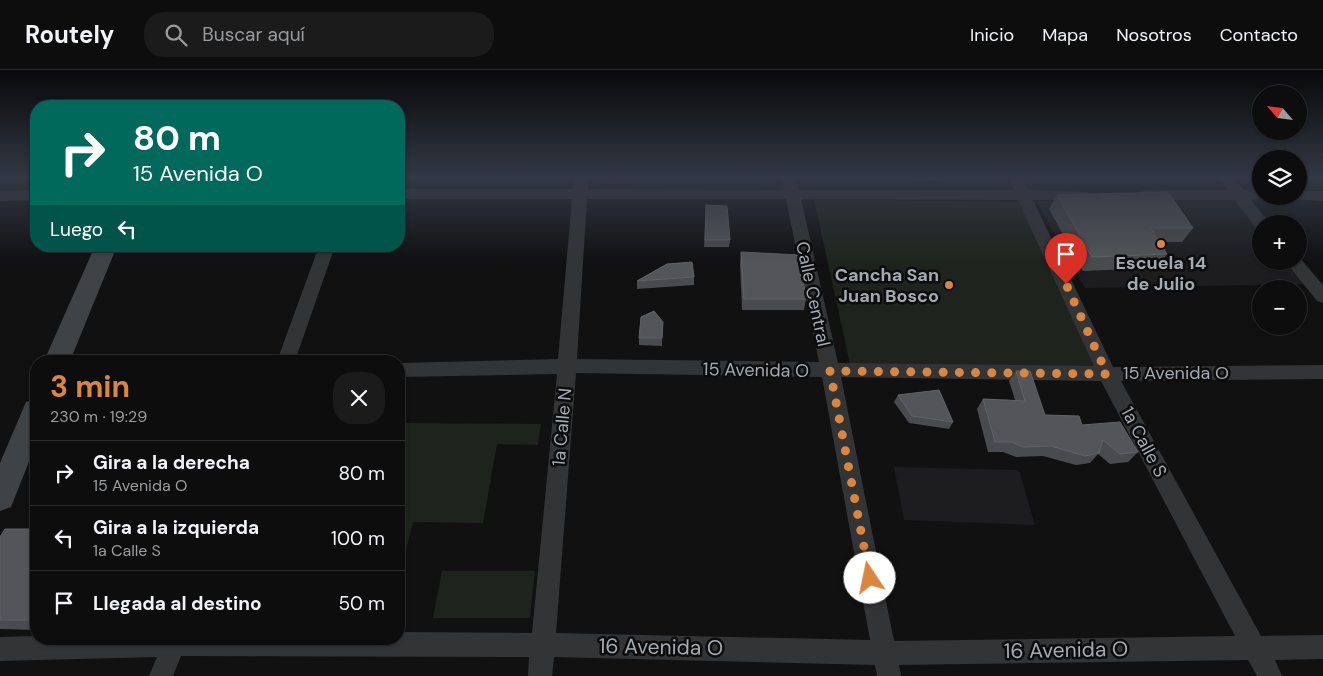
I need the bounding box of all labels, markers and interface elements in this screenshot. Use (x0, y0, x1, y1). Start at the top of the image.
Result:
search box (144, 12, 494, 57)
text: Routely (25, 19, 114, 50)
icon: search (162, 21, 190, 49)
text: Buscar aquí (202, 22, 305, 47)
text: Inicio (970, 23, 1014, 47)
text: Mapa (1042, 23, 1088, 47)
text: Nosotros (1116, 23, 1192, 47)
text: Contacto (1220, 23, 1298, 47)
north arrow (1252, 85, 1308, 140)
map controls (1252, 85, 1307, 335)
text: 80 m (133, 115, 221, 161)
icon: right (50, 120, 115, 185)
button: layers (1252, 150, 1307, 205)
text: 15 Avenida O (133, 159, 263, 188)
icon: left (113, 215, 141, 243)
button: + (1252, 215, 1307, 270)
text: Luego (50, 217, 103, 242)
pin (1045, 233, 1087, 284)
marker: Escuela 14 de Julio (1155, 238, 1167, 250)
street label: Calle Central (790, 239, 836, 349)
icon: arrive (1052, 240, 1080, 268)
place label: Escuela 14 de Julio (1116, 251, 1207, 296)
place label: Cancha San Juan Bosco (835, 263, 939, 308)
marker: Cancha San Juan Bosco (943, 279, 955, 291)
button: − (1252, 280, 1307, 335)
street label: 15 Avenida O (703, 357, 809, 383)
street label: 15 Avenida O (1123, 361, 1229, 385)
text: 3 min (50, 367, 130, 406)
button: close (333, 372, 385, 424)
street label: 1a Calle N (547, 387, 577, 467)
street label: 1a Calle S (1115, 403, 1173, 481)
text: 230 m · 19:29 (50, 406, 147, 427)
text: Gira a la derecha (93, 450, 250, 475)
icon: right (50, 459, 78, 487)
text: 80 m (338, 461, 385, 486)
text: 15 Avenida O (93, 475, 187, 496)
text: Gira a la izquierda (93, 515, 259, 540)
icon: left (50, 524, 78, 552)
text: 100 m (331, 526, 385, 551)
text: 1a Calle S (93, 540, 161, 561)
position arrow (843, 551, 895, 603)
icon: arrive (50, 589, 78, 617)
text: Llegada al destino (93, 591, 262, 616)
text: 50 m (338, 591, 385, 616)
street label: 16 Avenida O (599, 632, 723, 662)
street label: 16 Avenida O (1004, 635, 1128, 665)

